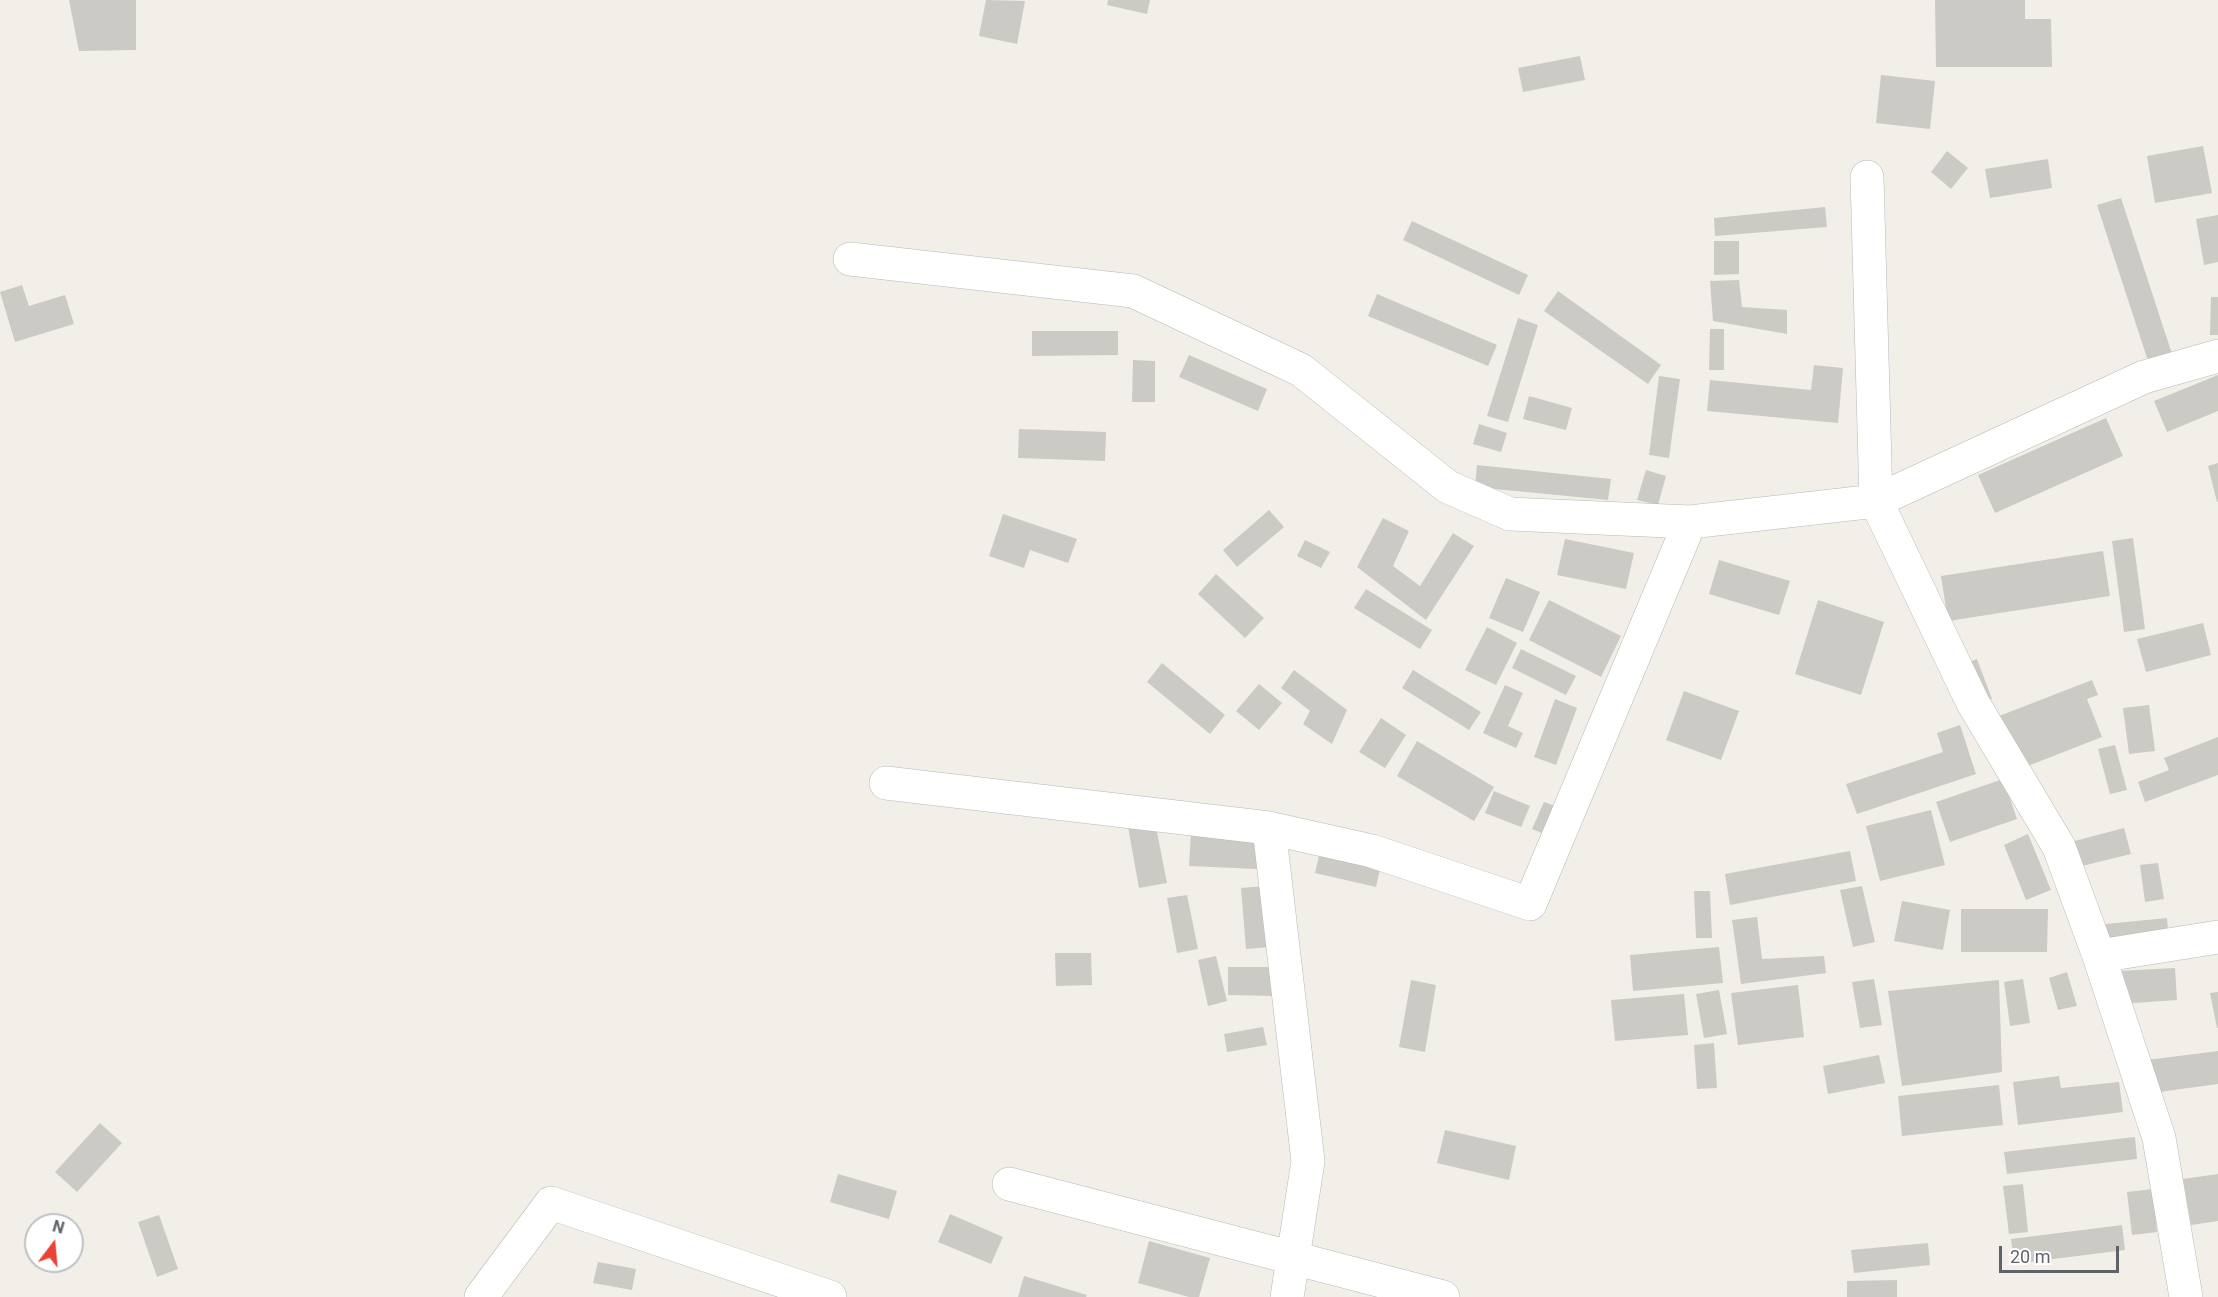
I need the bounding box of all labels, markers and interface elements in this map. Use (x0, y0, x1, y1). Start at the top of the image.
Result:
north arrow (24, 1213, 84, 1273)
text: N (50, 1216, 67, 1238)
scale bar (2002, 1234, 2122, 1272)
text: 20 m (2010, 1246, 2050, 1267)

